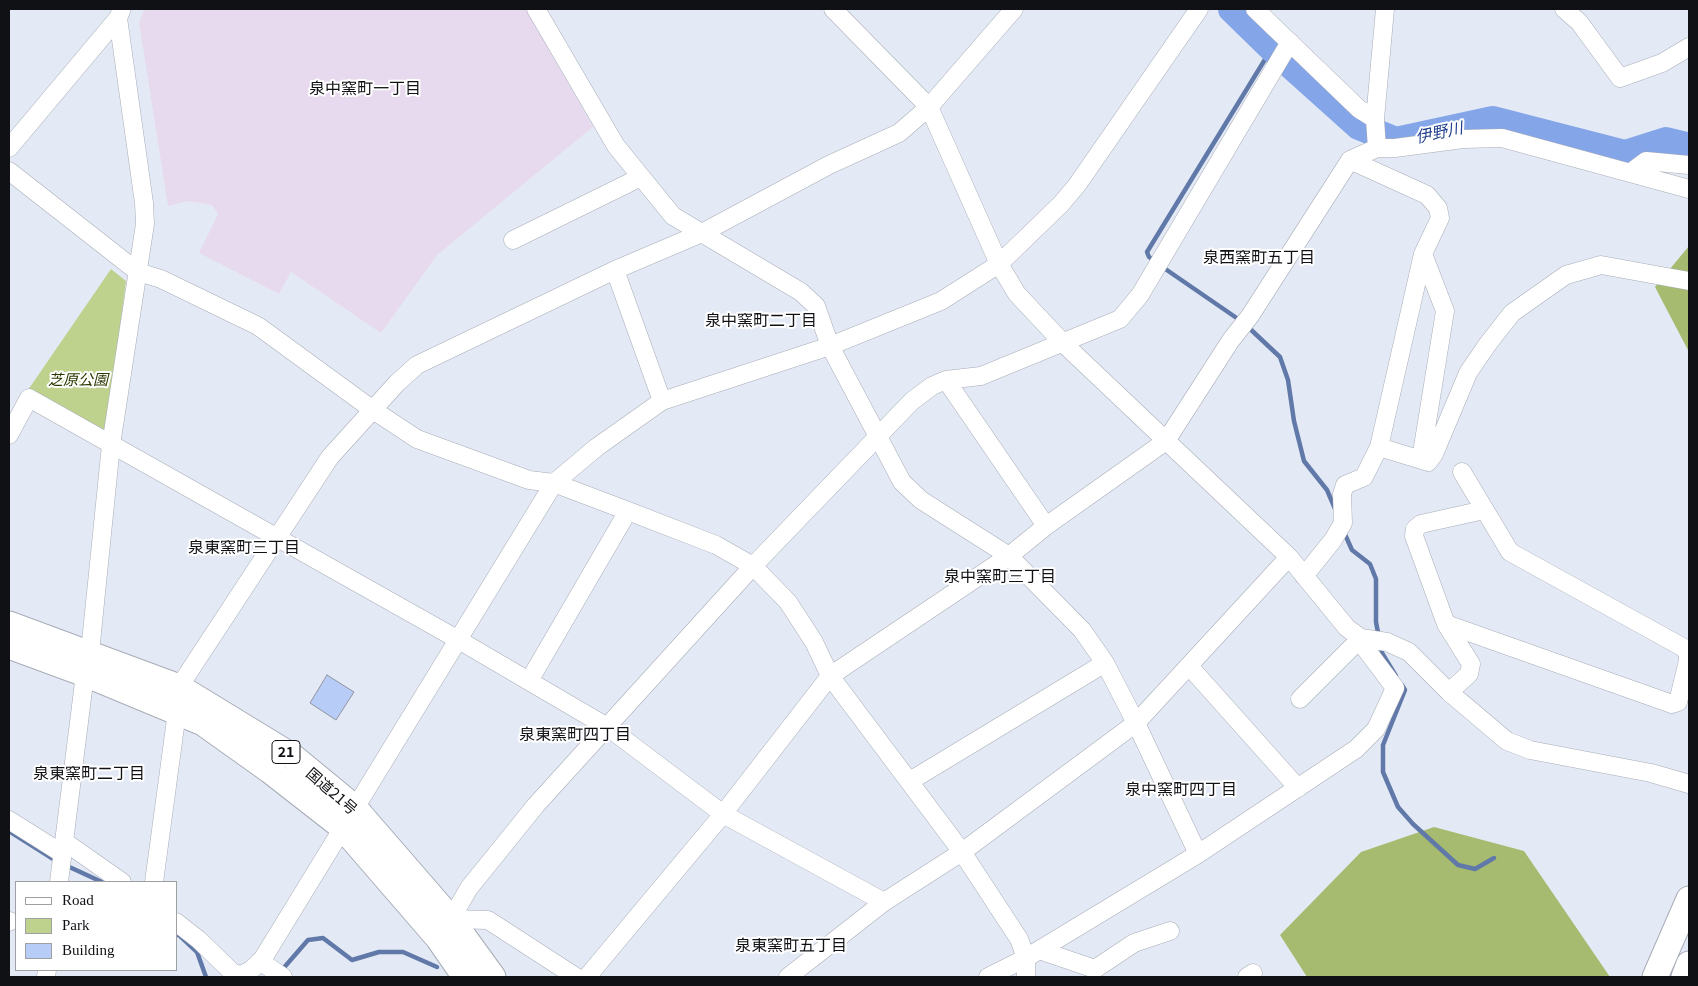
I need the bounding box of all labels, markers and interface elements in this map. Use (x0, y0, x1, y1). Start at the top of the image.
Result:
district label: 泉中窯町一丁目 (309, 78, 421, 98)
water label: 伊野川 (1414, 118, 1464, 146)
district label: 泉西窯町五丁目 (1203, 247, 1315, 267)
district label: 泉中窯町二丁目 (705, 310, 817, 330)
park label: 芝原公園 (48, 370, 108, 388)
district label: 泉東窯町三丁目 (188, 537, 300, 557)
district label: 泉中窯町三丁目 (944, 566, 1056, 586)
district label: 泉東窯町四丁目 (519, 724, 631, 744)
road number: 21 (272, 740, 300, 764)
district label: 泉東窯町二丁目 (33, 763, 145, 783)
street label: 国道21号 (303, 764, 361, 818)
district label: 泉中窯町四丁目 (1125, 779, 1237, 799)
legend (15, 881, 178, 971)
text: Road (62, 892, 94, 908)
text: Park (62, 917, 90, 933)
district label: 泉東窯町五丁目 (735, 935, 847, 955)
text: Building (62, 942, 115, 958)

